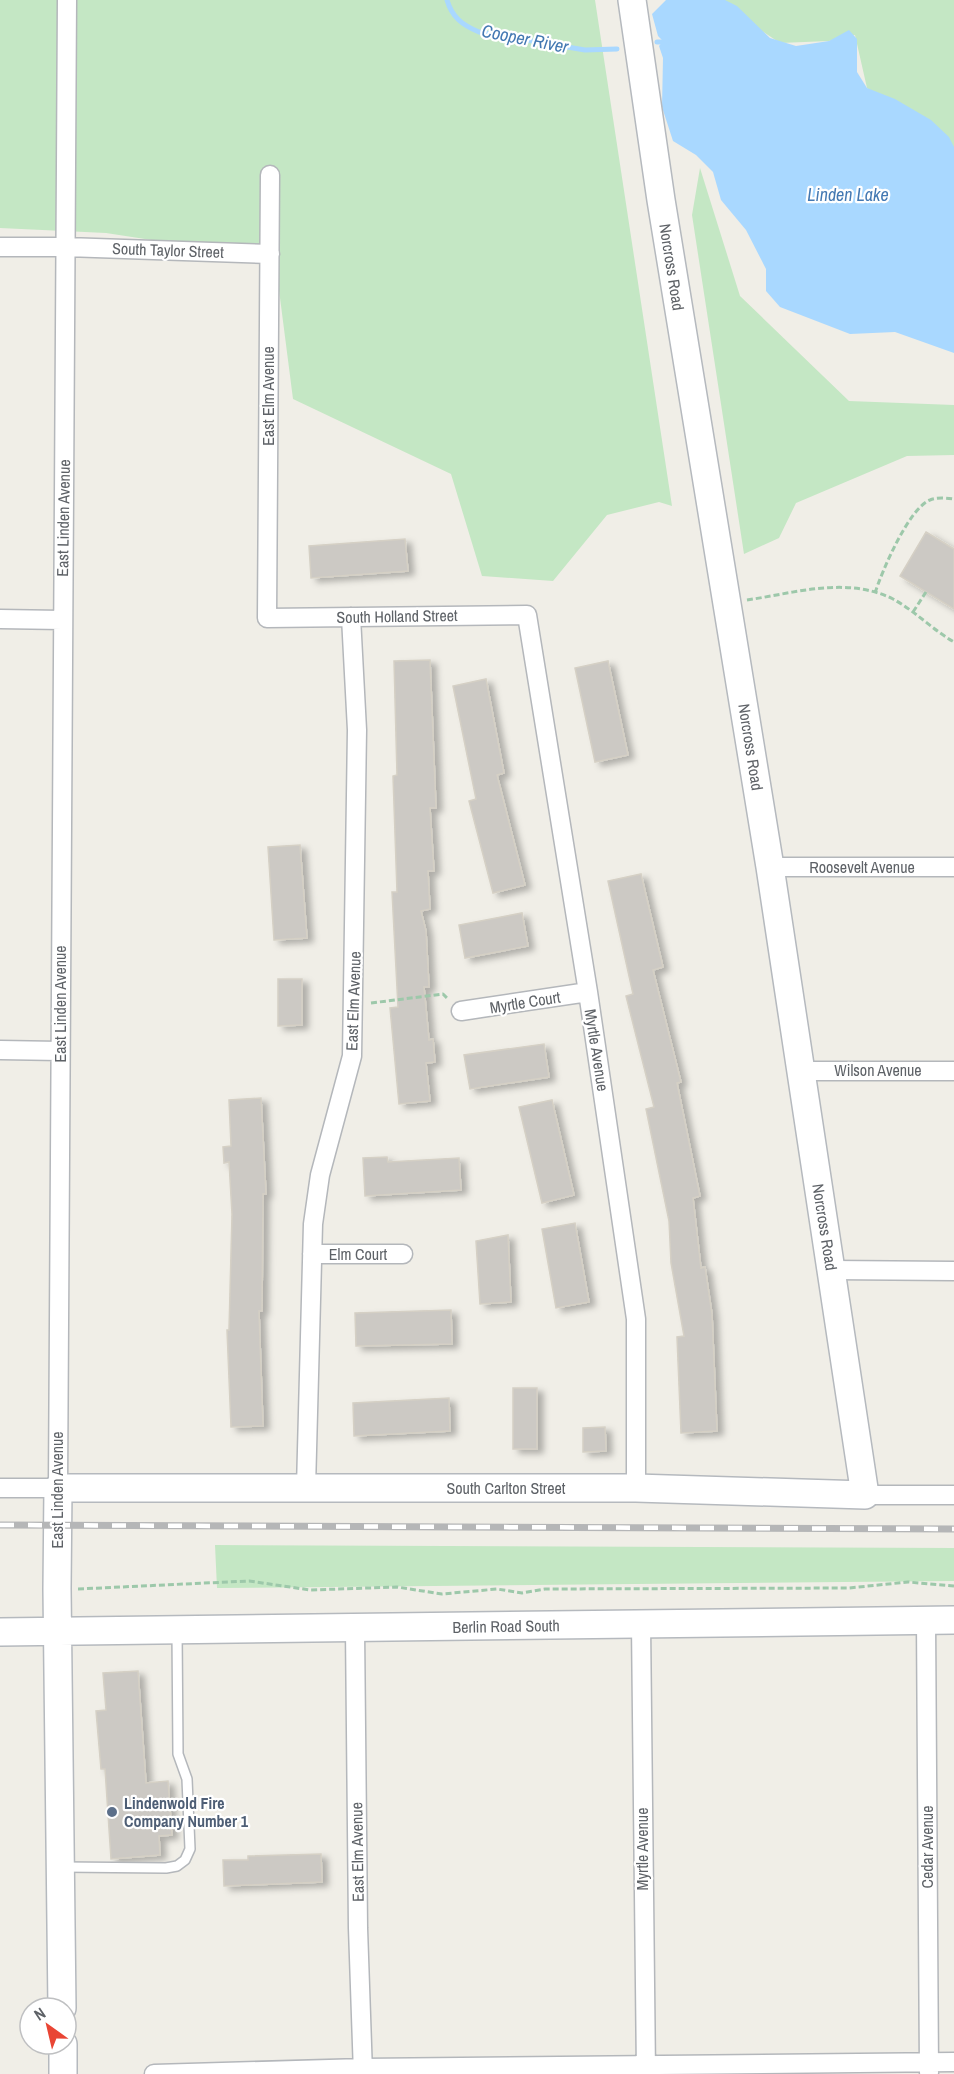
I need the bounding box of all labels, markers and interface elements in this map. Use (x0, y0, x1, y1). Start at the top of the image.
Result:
water label: Cooper River (480, 18, 572, 59)
water label: Linden Lake (807, 182, 889, 207)
street label: Norcross Road (654, 222, 690, 312)
street label: South Taylor Street (112, 237, 225, 263)
street label: East Elm Avenue (257, 346, 279, 446)
street label: East Linden Avenue (51, 459, 75, 577)
street label: South Holland Street (336, 604, 458, 628)
street label: Norcross Road (733, 702, 769, 792)
street label: Roosevelt Avenue (809, 856, 915, 878)
street label: East Linden Avenue (49, 945, 71, 1063)
street label: East Elm Avenue (340, 951, 366, 1051)
street label: Myrtle Court (488, 985, 562, 1018)
street label: Myrtle Avenue (580, 1007, 614, 1093)
street label: Wilson Avenue (834, 1059, 922, 1081)
street label: Norcross Road (807, 1182, 843, 1272)
street label: Elm Court (329, 1243, 388, 1265)
street label: East Linden Avenue (46, 1431, 68, 1549)
street label: South Carlton Street (447, 1477, 566, 1499)
street label: Berlin Road South (452, 1614, 560, 1638)
place label: Lindenwold Fire Company Number 1 (124, 1792, 249, 1832)
street label: East Elm Avenue (345, 1802, 369, 1902)
marker: Lindenwold Fire Company Number 1 (105, 1805, 119, 1819)
street label: Cedar Avenue (916, 1806, 938, 1888)
street label: Myrtle Avenue (631, 1808, 653, 1890)
north arrow (18, 1996, 78, 2056)
text: N (30, 2002, 50, 2025)

